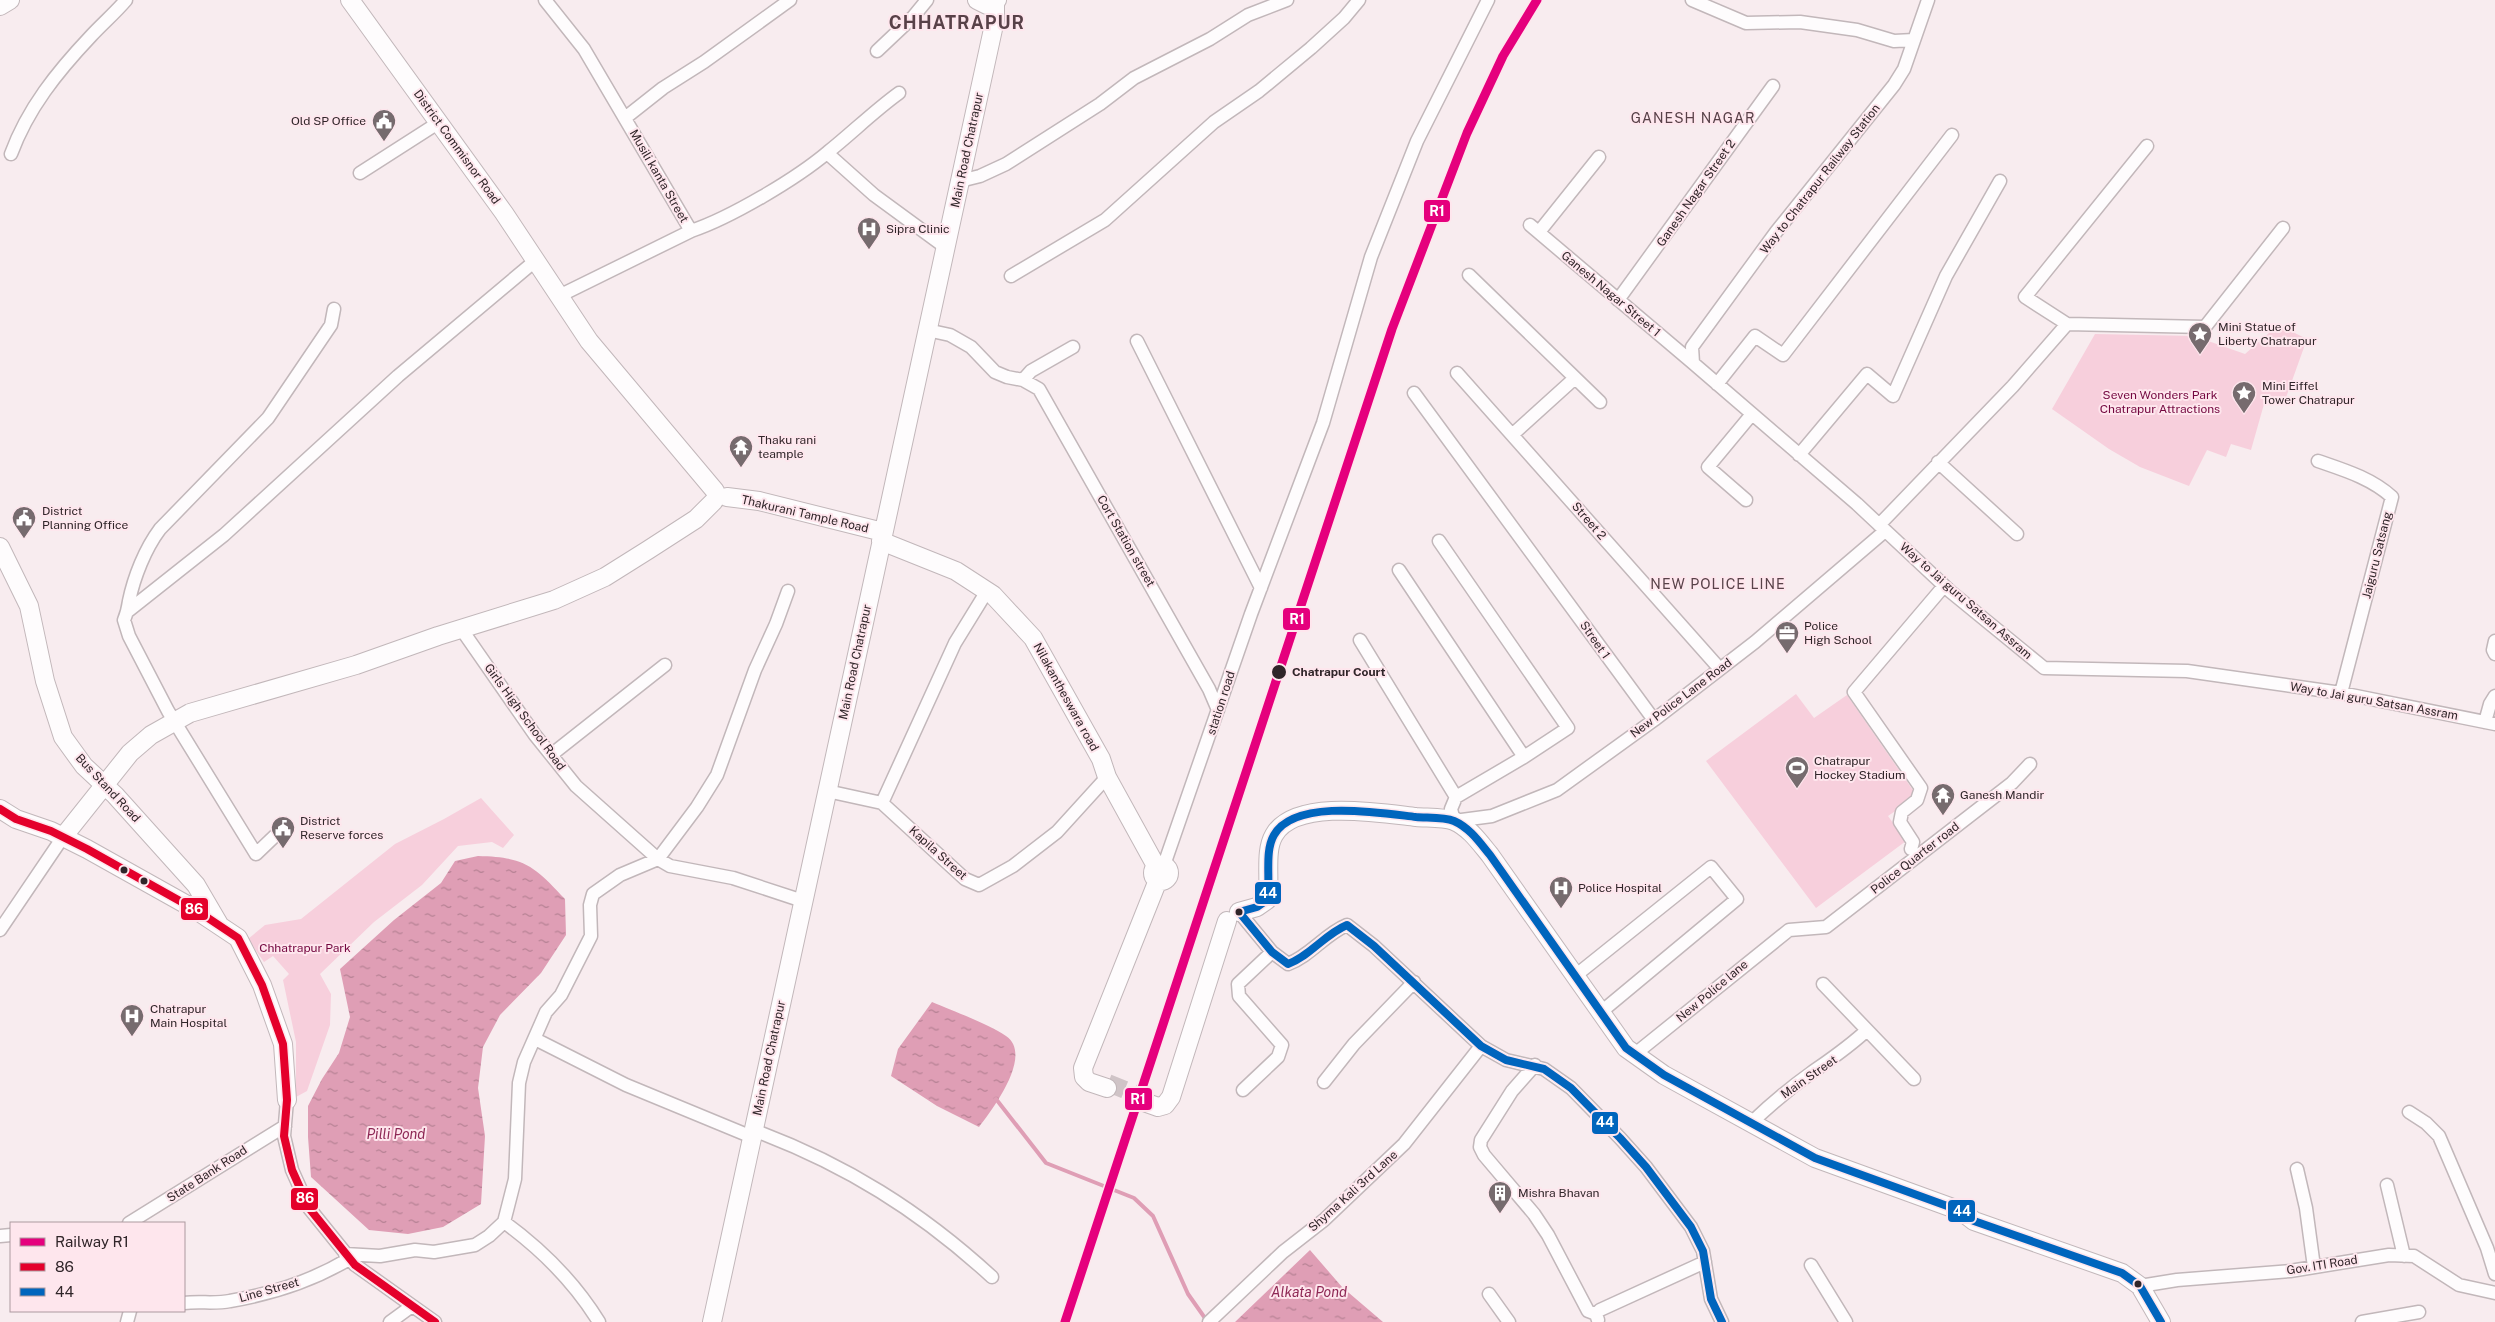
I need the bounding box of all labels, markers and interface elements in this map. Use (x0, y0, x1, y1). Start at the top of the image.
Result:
district label: CHHATRAPUR (889, 12, 1025, 33)
street label: District Commisnor Road (411, 87, 503, 207)
street label: Main Road Chatrapur (948, 91, 986, 209)
street label: Way to Chatrapur Railway Station (1757, 101, 1883, 257)
public building icon: Old SP Office (371, 108, 397, 142)
district label: GANESH NAGAR (1631, 110, 1755, 126)
place label: Old SP Office (291, 114, 366, 128)
street label: Musili kanta Street (627, 127, 692, 225)
street label: Ganesh Nagar Street 2 (1654, 137, 1738, 249)
line badge: R1 (1423, 199, 1451, 223)
text: R1 (1429, 203, 1445, 219)
hospital icon: Sipra Clinic (856, 216, 882, 250)
place label: Sipra Clinic (886, 222, 950, 236)
street label: Ganesh Nagar Street 1 (1559, 248, 1663, 340)
place label: Mini Statue of Liberty Chatrapur (2218, 320, 2317, 348)
place icon: Mini Statue of Liberty Chatrapur (2187, 321, 2213, 355)
place label: Mini Eiffel Tower Chatrapur (2262, 379, 2355, 407)
place icon: Mini Eiffel Tower Chatrapur (2231, 380, 2257, 414)
park label: Seven Wonders Park Chatrapur Attractions (2100, 388, 2220, 416)
place label: Thaku rani teample (758, 433, 816, 461)
temple icon: Thaku rani teample (728, 434, 754, 468)
street label: Thakurani Tample Road (740, 493, 870, 535)
street label: Cort Station street (1094, 493, 1158, 590)
street label: Street 2 (1569, 499, 1609, 543)
place label: District Planning Office (42, 504, 128, 532)
public building icon: District Planning Office (11, 505, 37, 539)
street label: Jaiguru Satsang (2359, 510, 2395, 600)
street label: Way to Jai guru Satsan Assram (1897, 540, 2035, 662)
district label: NEW POLICE LINE (1650, 576, 1786, 592)
street label: Main Road Chatrapur (836, 603, 874, 721)
line badge: R1 (1282, 607, 1311, 631)
text: R1 (1289, 611, 1305, 627)
street label: Street 1 (1577, 618, 1613, 662)
place label: Police High School (1804, 619, 1872, 647)
office icon: Police High School (1774, 620, 1800, 654)
street label: Nilakantheswara road (1030, 640, 1102, 754)
street label: New Police Lane Road (1628, 655, 1734, 741)
street label: Girls High School Road (482, 661, 568, 773)
marker: Chatrapur Court (1270, 663, 1288, 681)
place label: Chatrapur Court (1292, 665, 1386, 679)
street label: station road (1204, 669, 1238, 737)
street label: Way to Jai guru Satsan Assram (2289, 679, 2459, 723)
street label: Bus Stand Road (73, 751, 143, 825)
place label: Chatrapur Hockey Stadium (1814, 754, 1906, 782)
sports icon: Chatrapur Hockey Stadium (1784, 755, 1810, 789)
temple icon: Ganesh Mandir (1930, 782, 1956, 816)
place label: Ganesh Mandir (1960, 788, 2044, 802)
place label: District Reserve forces (300, 814, 383, 842)
public building icon: District Reserve forces (270, 815, 296, 849)
street label: Police Quarter road (1868, 819, 1962, 897)
street label: Kapila Street (906, 823, 970, 883)
unlabelled marker (119, 865, 129, 875)
hospital icon: Police Hospital (1548, 875, 1574, 909)
unlabelled marker (139, 876, 149, 886)
line badge: 44 (1254, 881, 1282, 905)
place label: Police Hospital (1578, 881, 1662, 895)
text: 44 (1259, 885, 1277, 901)
line badge: 86 (180, 897, 209, 921)
text: 86 (185, 901, 203, 917)
unlabelled marker (1234, 907, 1244, 917)
park label: Chhatrapur Park (259, 941, 351, 955)
street label: New Police lane (1673, 957, 1751, 1025)
street label: Main Road Chatrapur (750, 999, 788, 1117)
place label: Chatrapur Main Hospital (150, 1002, 227, 1030)
hospital icon: Chatrapur Main Hospital (119, 1003, 145, 1037)
street label: Main Street (1778, 1052, 1840, 1101)
line badge: R1 (1124, 1087, 1153, 1111)
text: R1 (1130, 1091, 1146, 1107)
line badge: 44 (1591, 1111, 1619, 1135)
text: 44 (1596, 1114, 1614, 1130)
water label: Pilli Pond (367, 1126, 425, 1142)
street label: State Bank Road (164, 1143, 250, 1205)
street label: Shyma Kali 3rd Lane (1306, 1147, 1400, 1235)
building icon: Mishra Bhavan (1487, 1180, 1513, 1214)
place label: Mishra Bhavan (1518, 1186, 1600, 1200)
line badge: 86 (290, 1187, 319, 1211)
text: 86 (296, 1190, 314, 1206)
line badge: 44 (1947, 1199, 1976, 1223)
text: 44 (1953, 1203, 1971, 1219)
legend (10, 1222, 185, 1312)
text: Railway R1 (55, 1233, 129, 1250)
street label: Gov. ITI Road (2285, 1252, 2359, 1278)
text: 86 (55, 1258, 74, 1275)
street label: Line Street (237, 1275, 301, 1305)
unlabelled marker (2133, 1279, 2143, 1289)
text: 44 (55, 1283, 74, 1300)
water label: Alkata Pond (1271, 1284, 1347, 1300)

